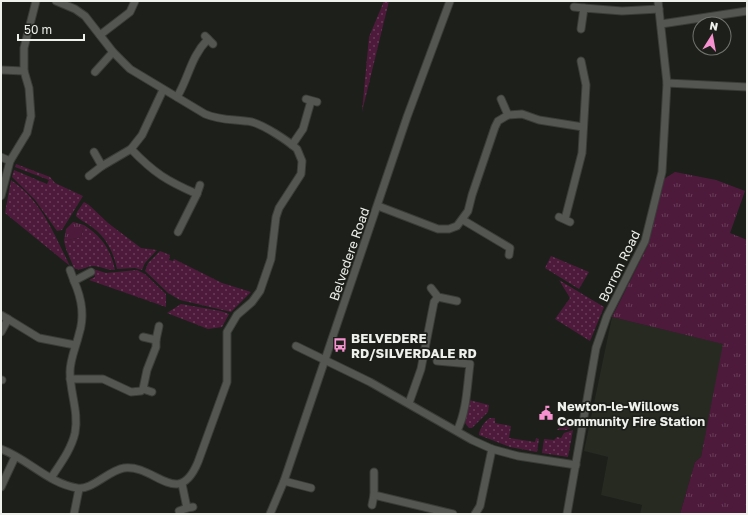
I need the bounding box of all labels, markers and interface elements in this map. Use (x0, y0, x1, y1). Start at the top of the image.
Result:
scale bar (18, 16, 84, 42)
north arrow (692, 16, 732, 56)
text: N (709, 19, 719, 33)
text: 50 m (24, 22, 52, 37)
street label: Belvedere Road (326, 205, 372, 303)
street label: Borron Road (595, 228, 643, 304)
place label: BELVEDERE RD/SILVERDALE RD (351, 330, 477, 361)
bus stop icon: BELVEDERE RD/SILVERDALE RD (332, 337, 348, 353)
place label: Newton-le-Willows Community Fire Station (557, 398, 705, 429)
public building icon: Newton-le-Willows Community Fire Station (538, 405, 554, 421)

